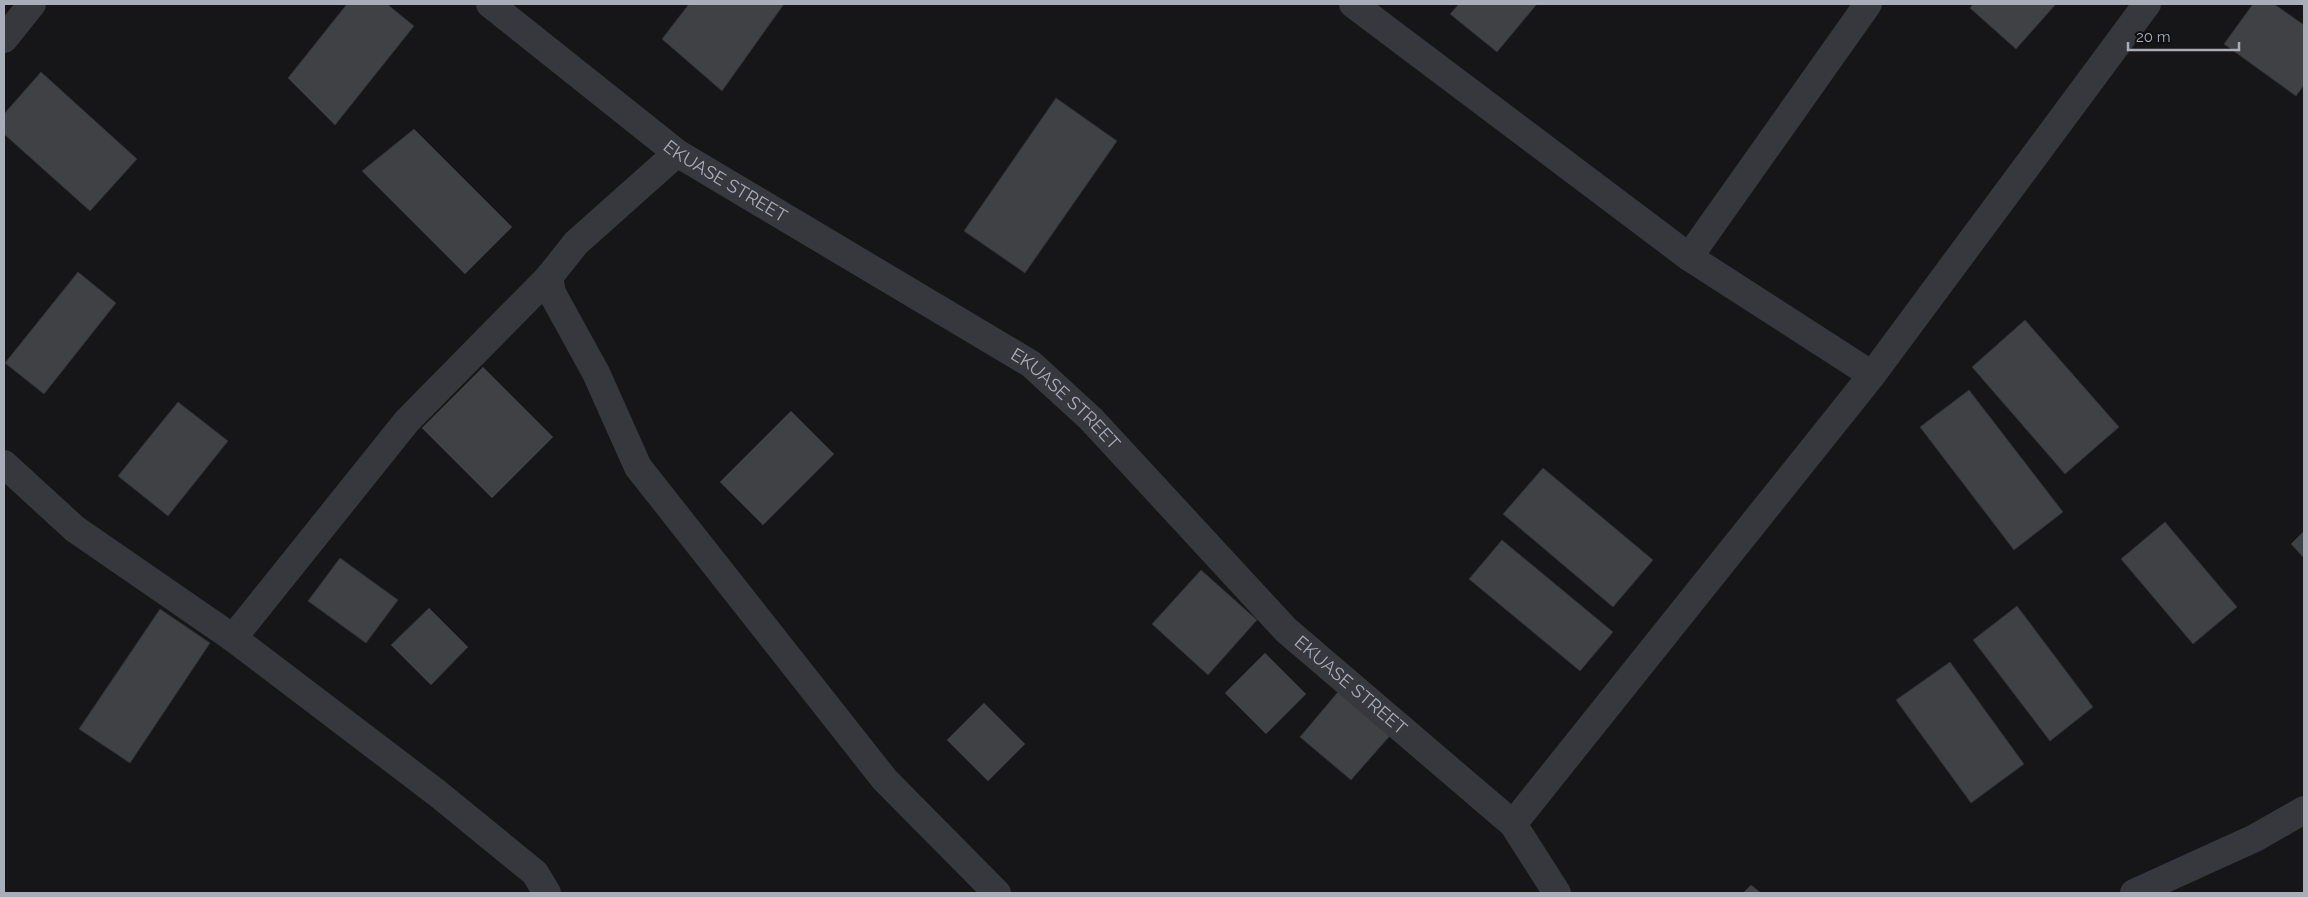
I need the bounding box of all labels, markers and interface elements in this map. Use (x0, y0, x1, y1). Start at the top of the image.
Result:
scale bar (2128, 20, 2239, 52)
text: 20 m (2136, 28, 2171, 46)
street label: EKUASE STREET (659, 135, 791, 226)
street label: EKUASE STREET (1007, 344, 1125, 454)
street label: EKUASE STREET (1291, 631, 1411, 739)

